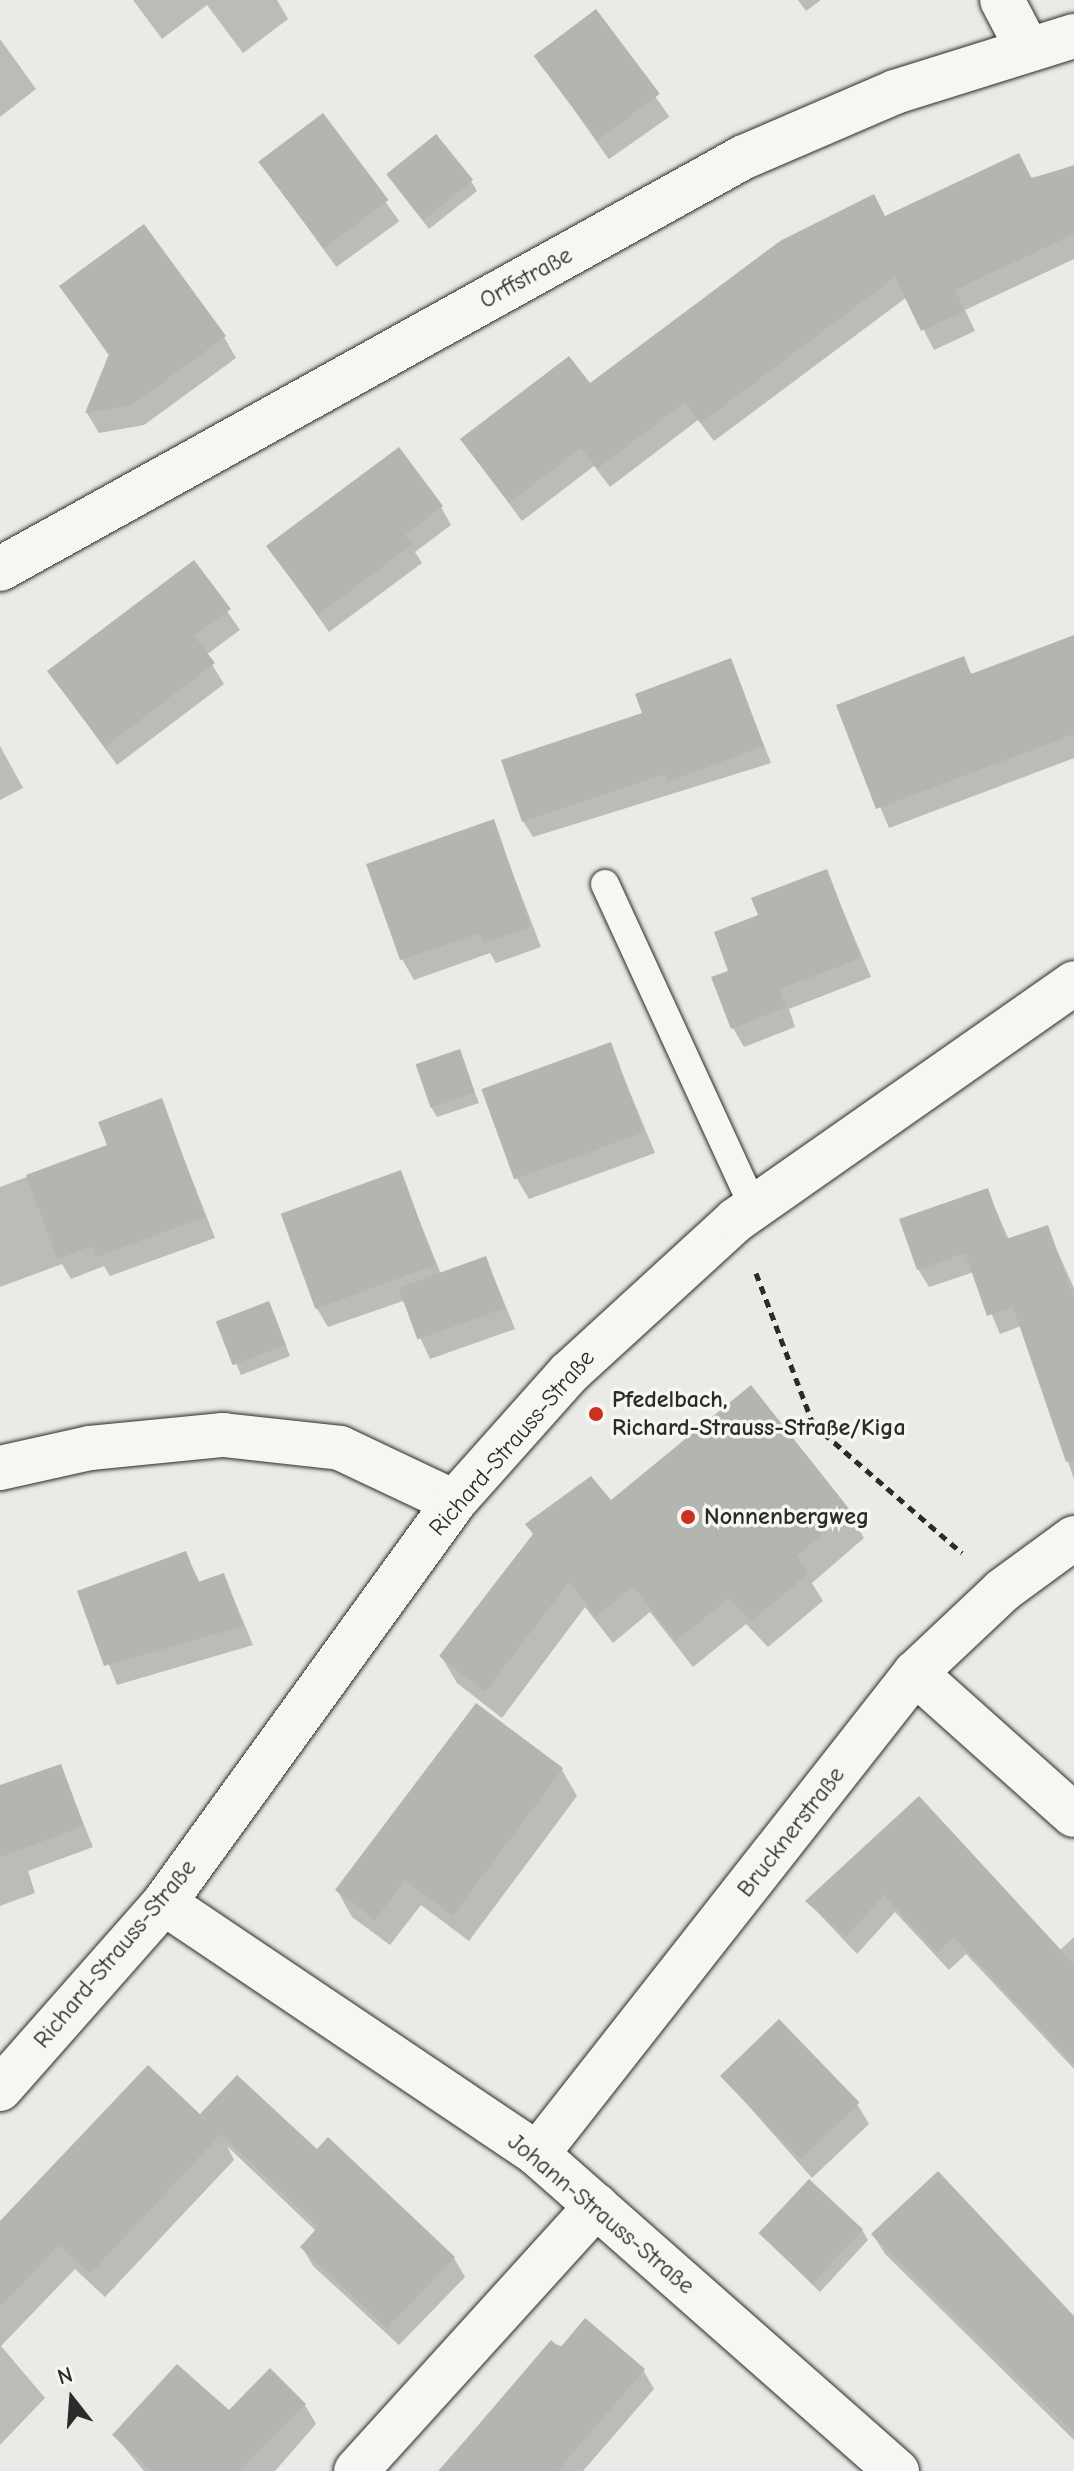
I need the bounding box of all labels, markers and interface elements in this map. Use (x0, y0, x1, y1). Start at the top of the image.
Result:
street label: Orffstraße (475, 241, 577, 315)
street label: Richard-Strauss-Straße (423, 1344, 601, 1542)
place label: Pfedelbach, Richard-Strauss-Straße/Kiga (612, 1386, 906, 1442)
marker: Pfedelbach, Richard-Strauss-Straße/Kiga (587, 1405, 605, 1423)
place label: Nonnenbergweg (704, 1503, 869, 1531)
marker: Nonnenbergweg (679, 1508, 697, 1526)
street label: Brucknerstraße (731, 1761, 851, 1903)
street label: Richard-Strauss-Straße (28, 1854, 202, 2054)
street label: Johann-Strauss-Straße (502, 2128, 700, 2300)
north arrow (32, 2359, 112, 2439)
text: N (54, 2362, 76, 2391)

